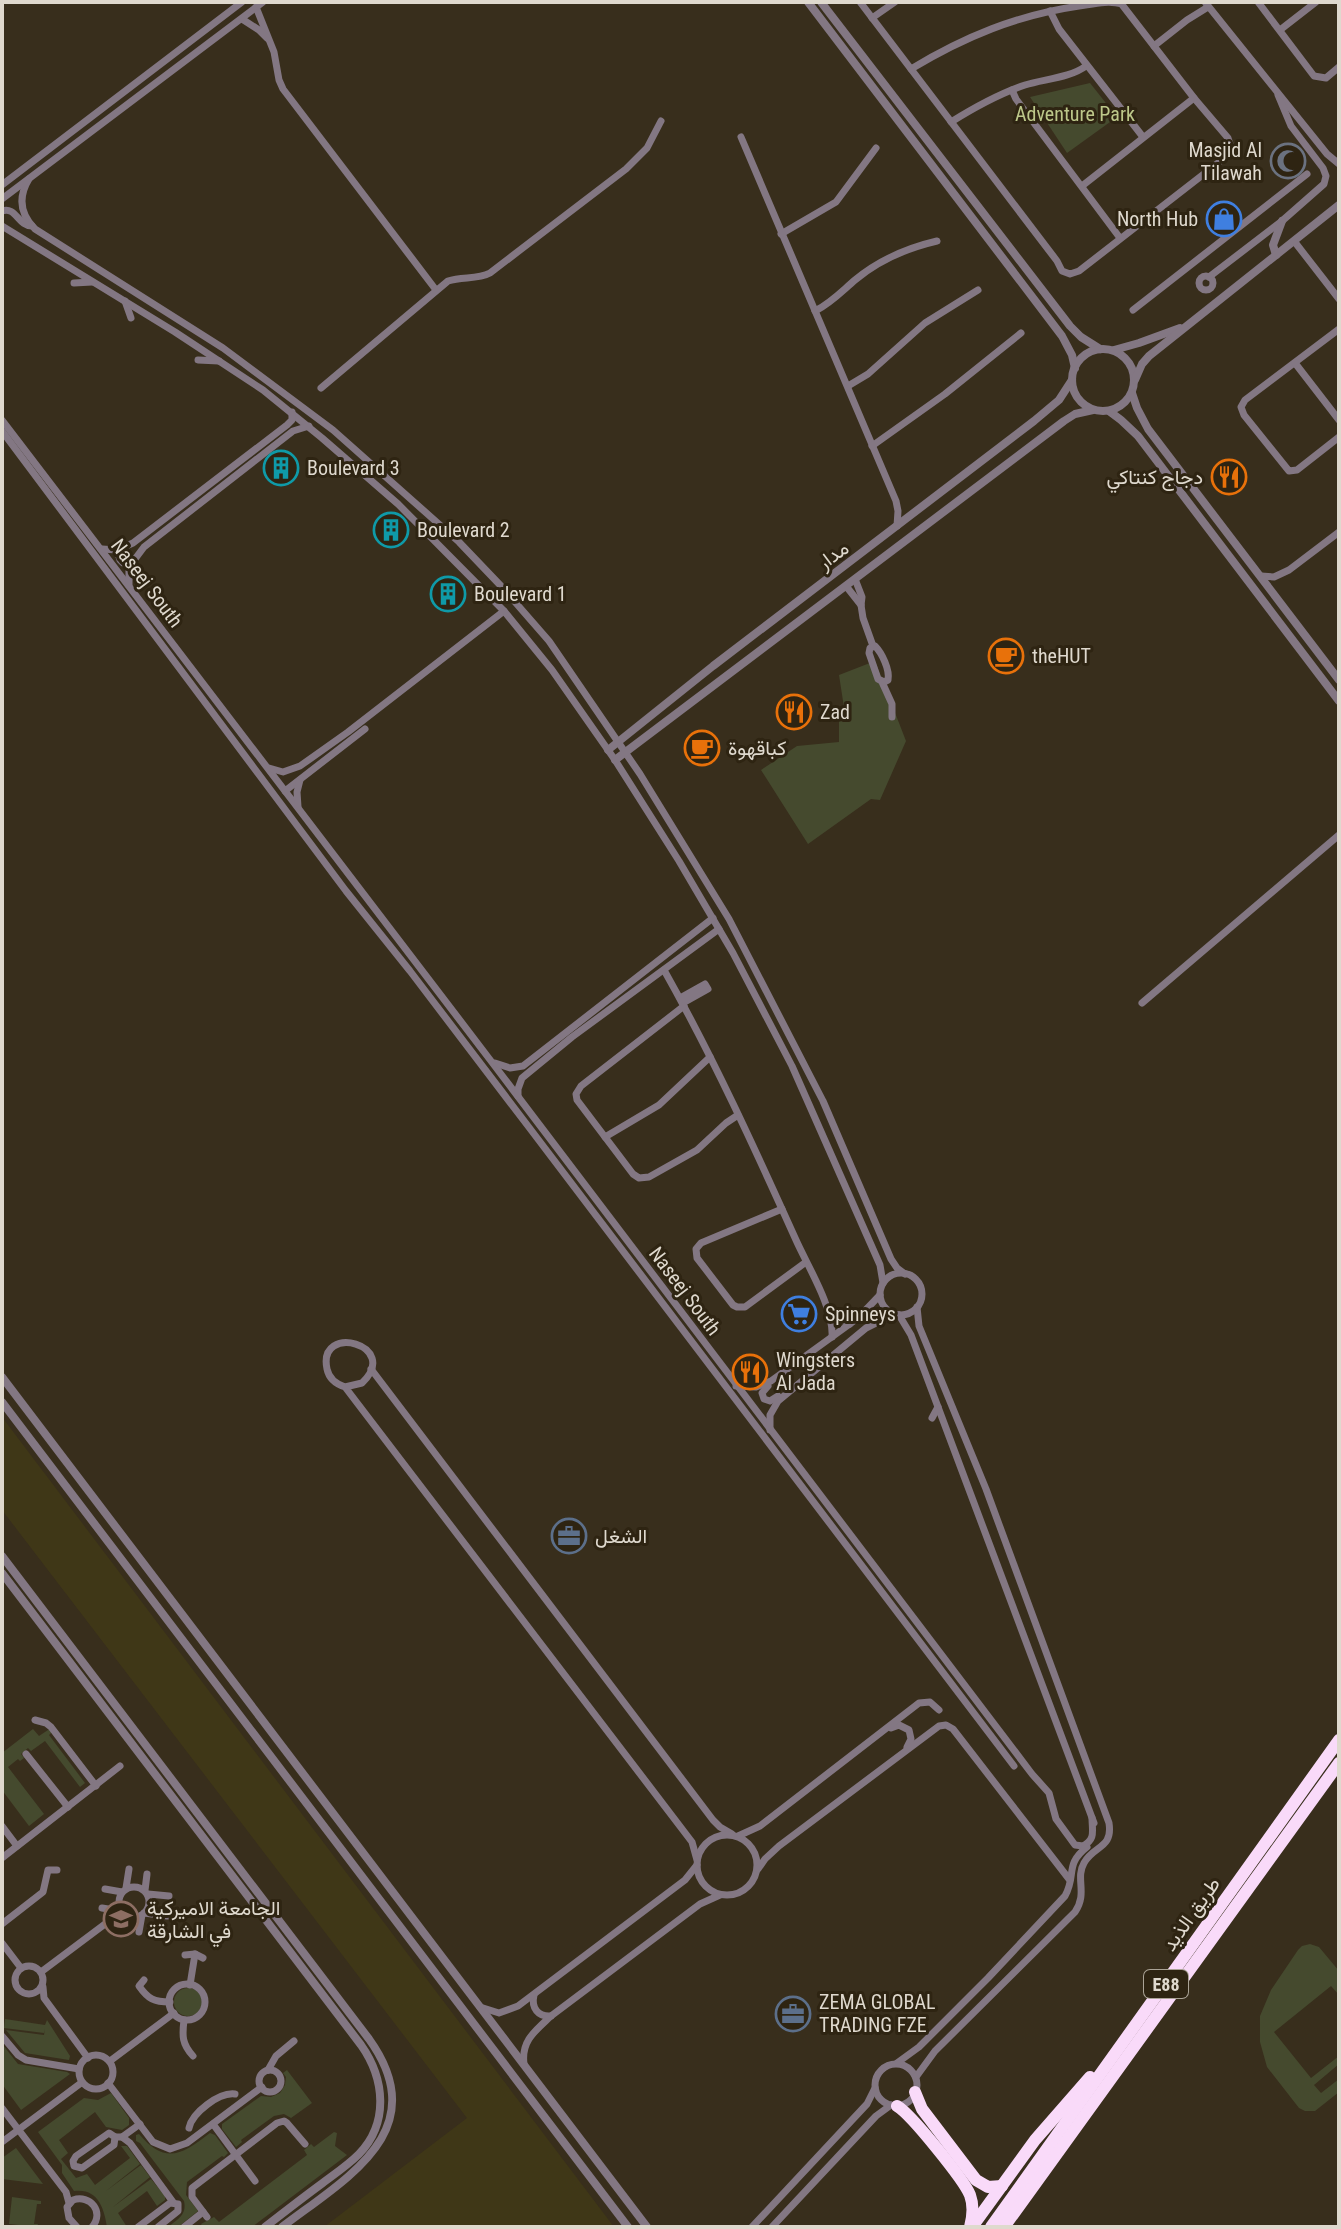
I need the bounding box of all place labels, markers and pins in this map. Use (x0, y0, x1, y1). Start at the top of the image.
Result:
place label: Masjid Al Tilawah (1188, 138, 1262, 185)
mosque icon: Masjid Al Tilawah (1269, 142, 1307, 180)
shop icon: North Hub (1205, 200, 1243, 238)
place label: North Hub (1117, 207, 1198, 231)
building icon: Boulevard 3 (262, 449, 300, 487)
place label: Boulevard 3 (307, 456, 400, 480)
restaurant icon: دجاج كنتاكي (1210, 458, 1248, 496)
place label: دجاج كنتاكي (1106, 465, 1203, 494)
building icon: Boulevard 2 (372, 511, 410, 549)
place label: Boulevard 2 (417, 518, 510, 542)
building icon: Boulevard 1 (429, 575, 467, 613)
place label: Boulevard 1 (474, 582, 567, 606)
cafe icon: theHUT (987, 637, 1025, 675)
place label: theHUT (1032, 644, 1091, 668)
restaurant icon: Zad (775, 693, 813, 731)
place label: Zad (820, 700, 850, 724)
cafe icon: كباقهوة (683, 729, 721, 767)
place label: كباقهوة (728, 736, 786, 761)
supermarket icon: Spinneys (780, 1295, 818, 1333)
place label: Spinneys (825, 1302, 896, 1326)
place label: Wingsters Al Jada (776, 1348, 855, 1395)
restaurant icon: Wingsters Al Jada (731, 1353, 769, 1391)
office icon: الشغل (550, 1517, 588, 1555)
place label: الشغل (595, 1524, 647, 1548)
place label: الجامعة الاميركية في الشارقة (147, 1896, 280, 1948)
school or university icon: الجامعة الاميركية في الشارقة (102, 1900, 140, 1938)
place label: ZEMA GLOBAL TRADING FZE (819, 1990, 935, 2037)
office icon: ZEMA GLOBAL TRADING FZE (774, 1995, 812, 2033)

